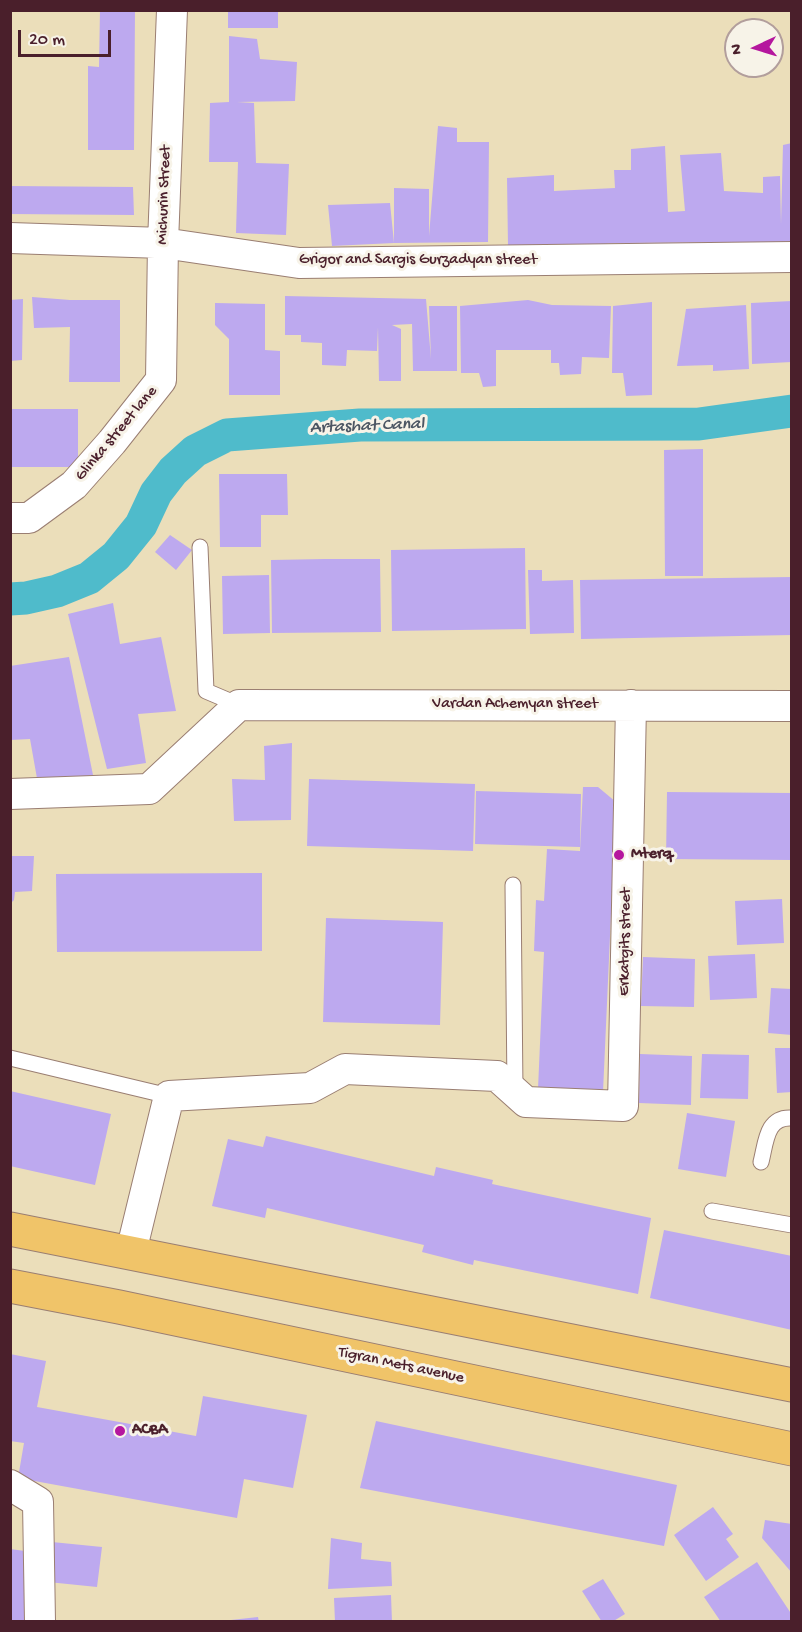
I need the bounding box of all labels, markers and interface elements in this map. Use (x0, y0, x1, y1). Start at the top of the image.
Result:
scale bar (21, 18, 114, 56)
north arrow (724, 18, 784, 78)
text: 20 m (29, 30, 65, 51)
text: N (728, 43, 747, 55)
street label: Michurin Street (154, 145, 176, 245)
street label: Grigor and Sargis Gurzadyan street (299, 251, 537, 271)
street label: Glinka street lane (72, 383, 162, 485)
water label: Artashat Canal (309, 414, 425, 440)
street label: Vardan Achemyan street (432, 695, 598, 715)
place label: Mterq (631, 845, 672, 865)
marker: Mterq (612, 848, 626, 862)
street label: Erkatgits street (615, 888, 637, 996)
street label: Tigran Mets avenue (337, 1343, 465, 1389)
place label: ACBA (132, 1421, 168, 1441)
marker: ACBA (113, 1424, 127, 1438)

